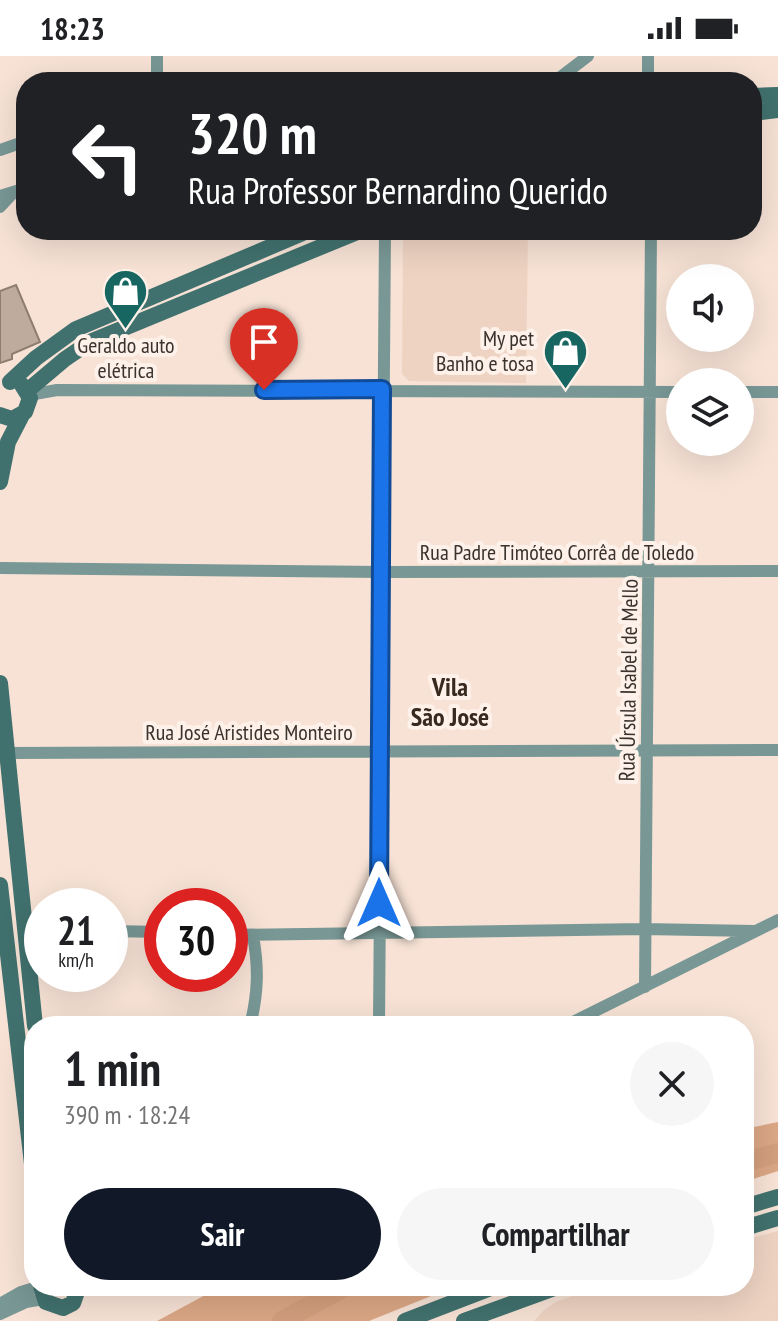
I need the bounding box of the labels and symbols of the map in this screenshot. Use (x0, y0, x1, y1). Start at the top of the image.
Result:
shop icon: Geraldo auto elétrica (102, 268, 150, 331)
pin (230, 308, 298, 390)
place label: My pet Banho e tosa (436, 324, 534, 377)
shop icon: My pet Banho e tosa (541, 327, 589, 390)
place label: Geraldo auto elétrica (77, 331, 175, 384)
street label: Rua Padre Timóteo Corrêa de Toledo (420, 538, 694, 566)
street label: Rua Úrsula Isabel de Mello (612, 578, 644, 782)
district label: Vila São José (411, 670, 489, 733)
street label: Rua José Aristides Monteiro (145, 718, 353, 746)
position arrow (337, 861, 421, 945)
speed limit sign: 30 (144, 888, 248, 992)

